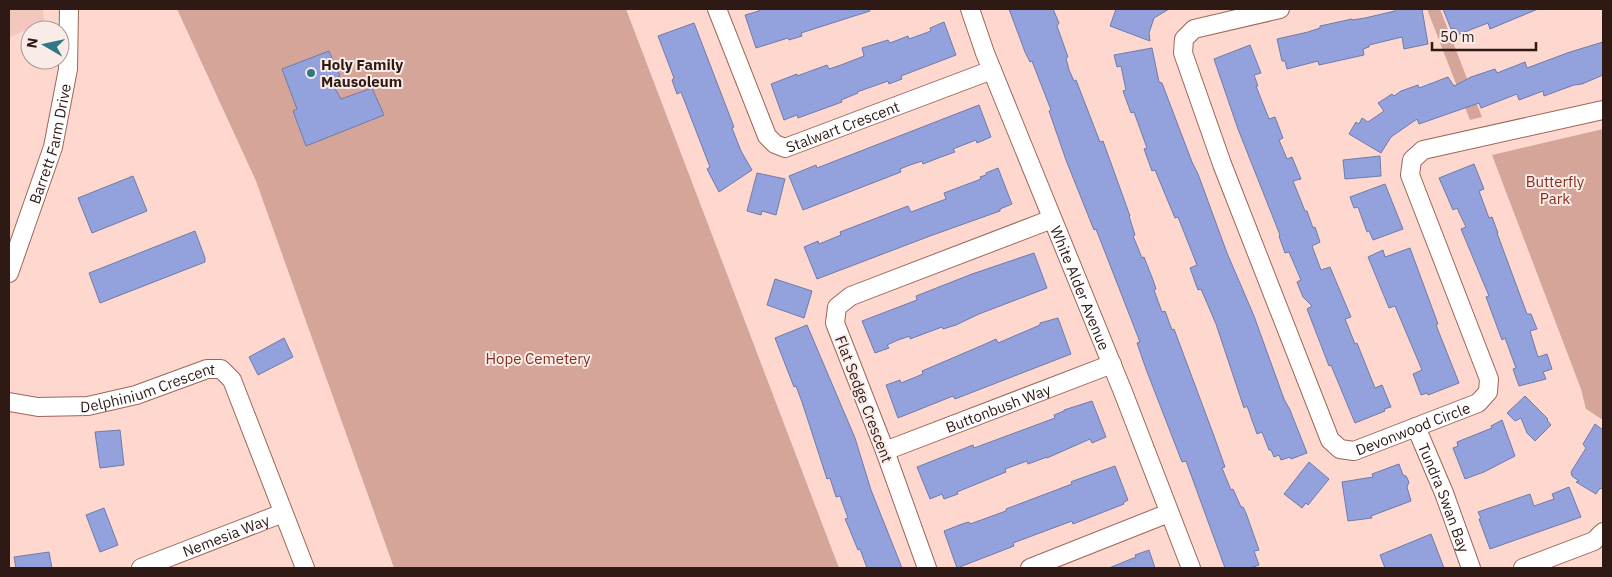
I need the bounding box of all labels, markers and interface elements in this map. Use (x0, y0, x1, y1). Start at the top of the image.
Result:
north arrow (20, 20, 70, 70)
scale bar (1432, 20, 1536, 52)
text: 50 m (1440, 27, 1475, 46)
text: N (22, 37, 42, 49)
place label: Holy Family Mausoleum (321, 55, 403, 91)
marker: Holy Family Mausoleum (305, 67, 317, 79)
street label: Barrett Farm Drive (24, 82, 75, 206)
street label: Stalwart Crescent (783, 96, 902, 156)
park label: Butterfly Park (1526, 172, 1585, 208)
street label: White Alder Avenue (1047, 223, 1114, 353)
street label: Flat Sedge Crescent (831, 333, 897, 465)
park label: Hope Cemetery (486, 349, 591, 368)
street label: Delphinium Crescent (80, 359, 215, 416)
street label: Buttonbush Way (943, 379, 1054, 436)
street label: Devonwood Circle (1353, 398, 1473, 459)
street label: Tundra Swan Bay (1414, 440, 1474, 555)
street label: Nemesia Way (180, 510, 272, 561)

